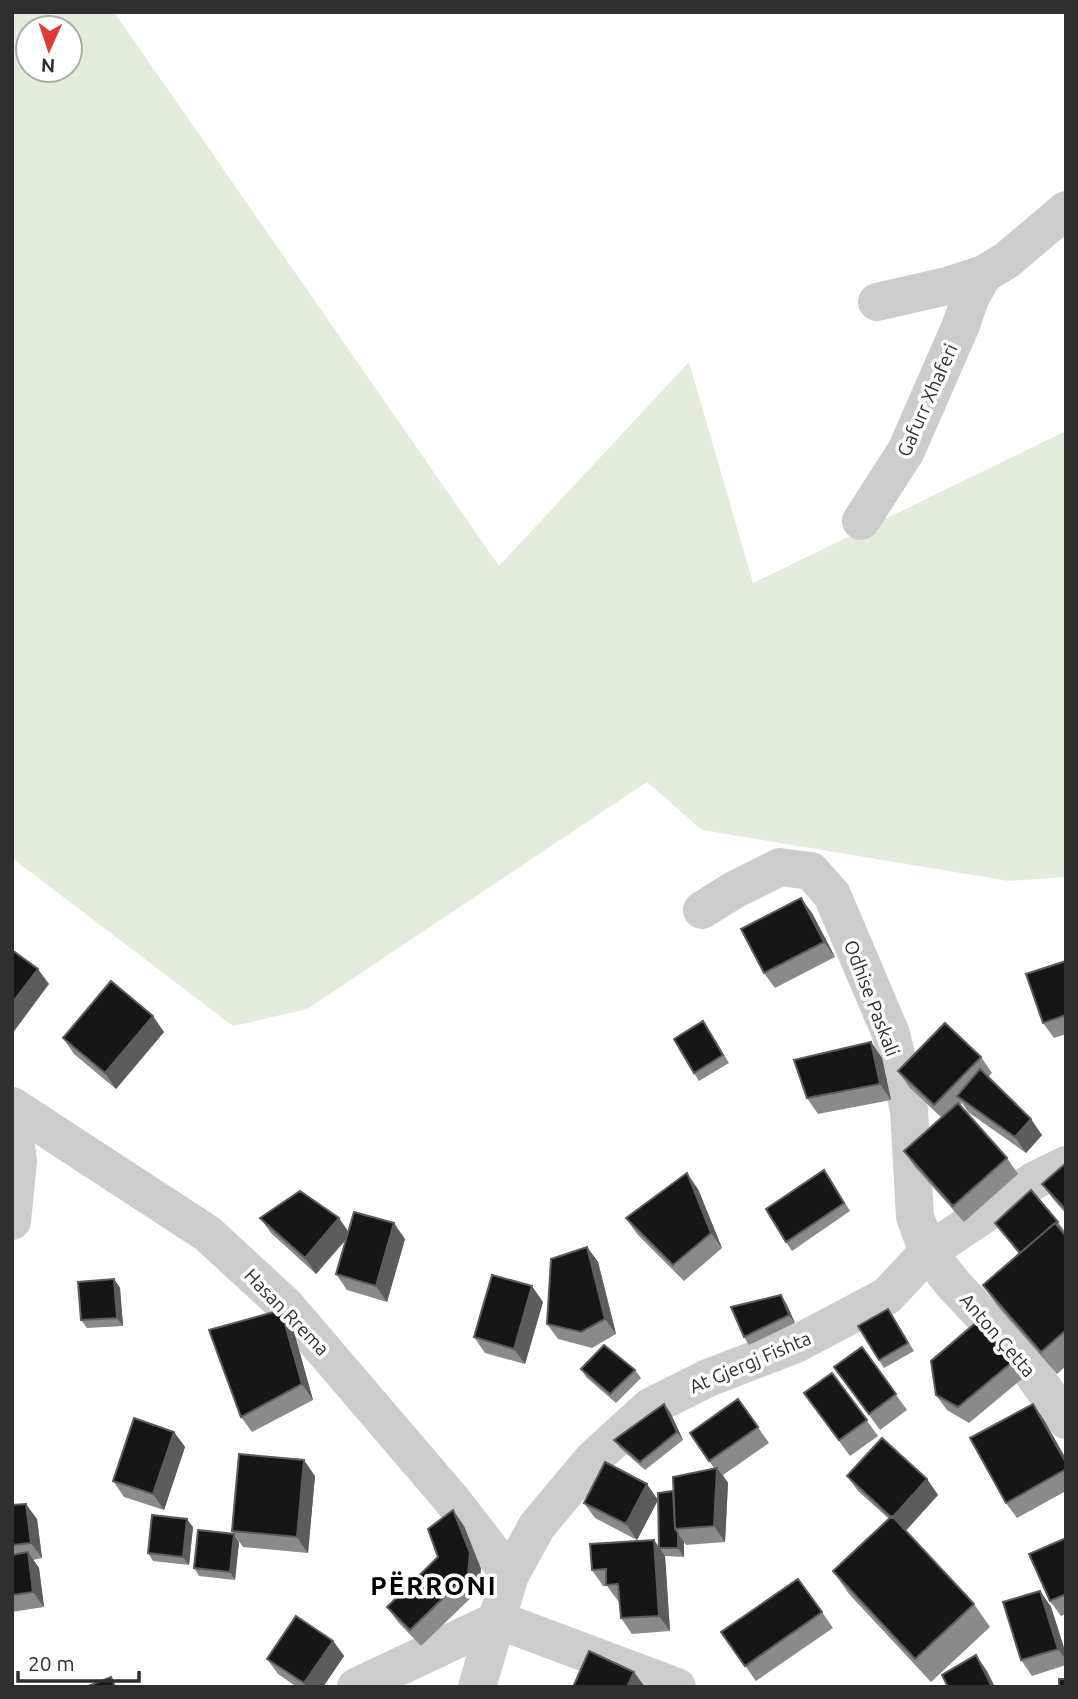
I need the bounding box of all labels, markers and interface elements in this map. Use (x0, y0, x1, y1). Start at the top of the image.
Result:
north arrow (14, 14, 84, 84)
text: N (40, 55, 56, 77)
street label: Gafurr Xhaferi (892, 340, 962, 460)
street label: Odhise Paskali (840, 937, 904, 1059)
street label: Hasan Rrema (240, 1264, 334, 1360)
street label: Anton Çetta (956, 1289, 1040, 1381)
street label: At Gjergj Fishta (686, 1326, 814, 1398)
district label: PËRRONI (370, 1571, 498, 1600)
scale bar (18, 1640, 138, 1684)
text: 20 m (28, 1651, 75, 1675)

